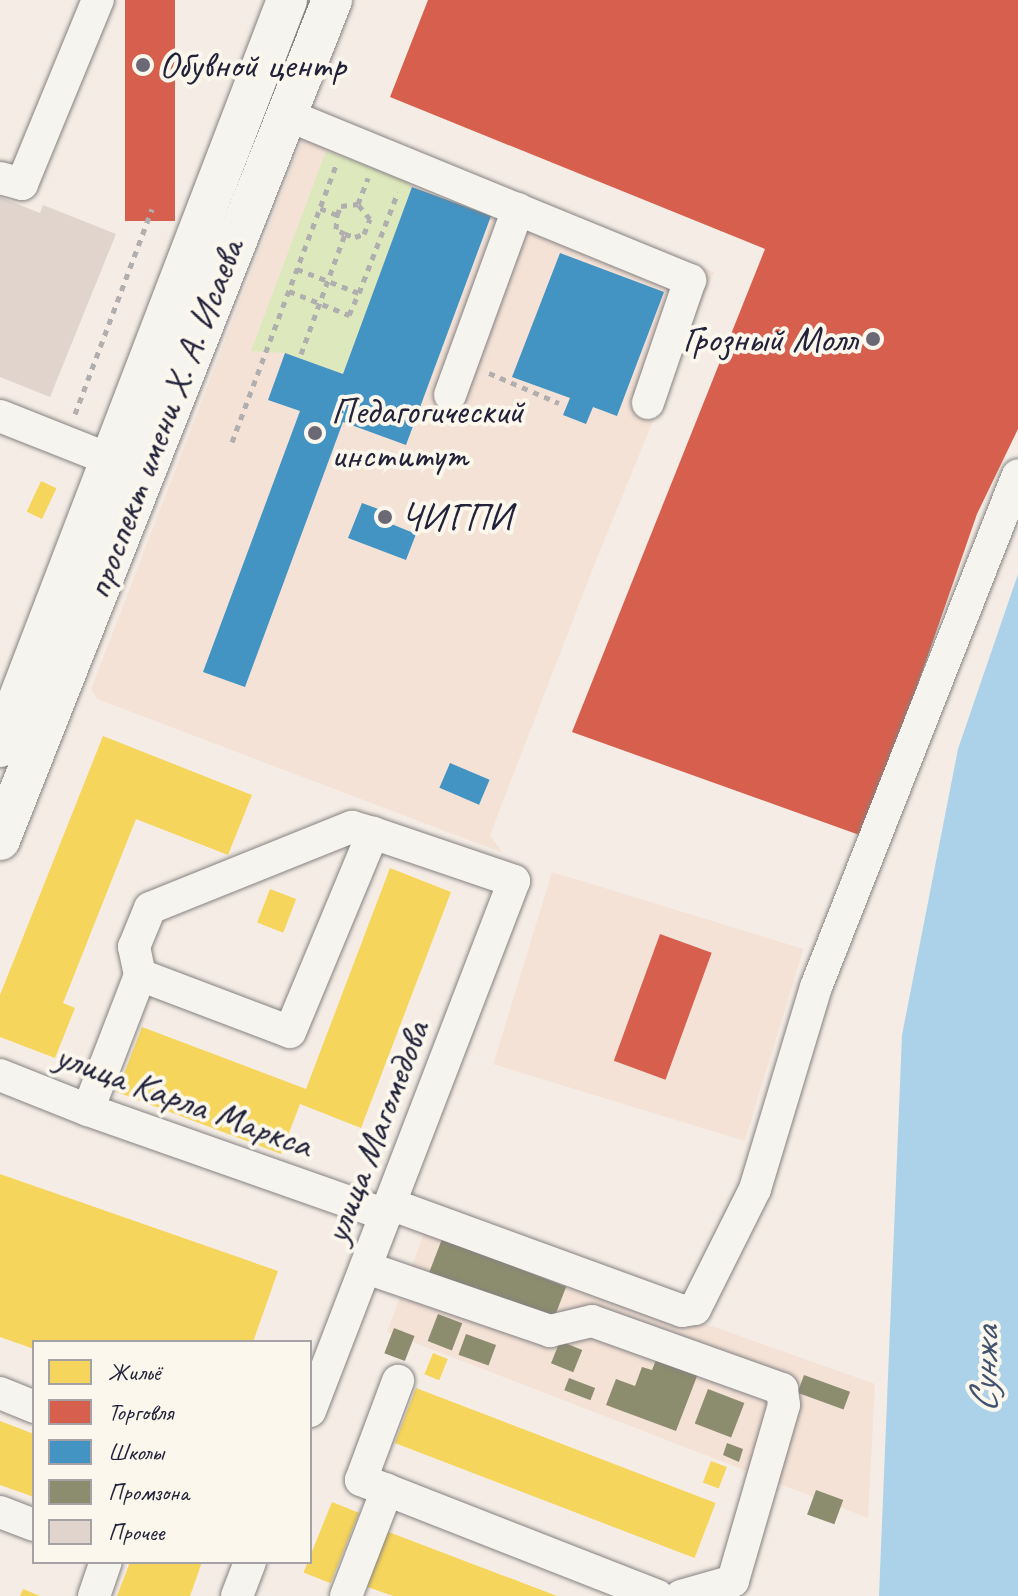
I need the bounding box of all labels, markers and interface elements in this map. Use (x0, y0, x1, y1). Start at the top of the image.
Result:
place label: Обувной центр (159, 42, 346, 88)
marker: Обувной центр (134, 56, 152, 74)
street label: проспект имени Х. А. Исаева (75, 234, 253, 604)
place label: Грозный Молл (682, 316, 857, 362)
marker: Грозный Молл (864, 330, 882, 348)
place label: Педагогический институт (331, 388, 524, 478)
marker: Педагогический институт (306, 424, 324, 442)
place label: ЧИГПИ (401, 494, 511, 540)
marker: ЧИГПИ (376, 508, 394, 526)
street label: улица Магомедова (312, 1013, 440, 1251)
street label: улица Карла Маркса (51, 1033, 317, 1167)
water label: Сунжа (959, 1326, 1009, 1414)
legend (32, 1340, 312, 1564)
text: Жильё (108, 1357, 160, 1387)
text: Торговля (108, 1397, 173, 1427)
text: Школы (108, 1437, 164, 1467)
text: Промзона (108, 1477, 189, 1507)
text: Прочее (108, 1517, 164, 1547)

